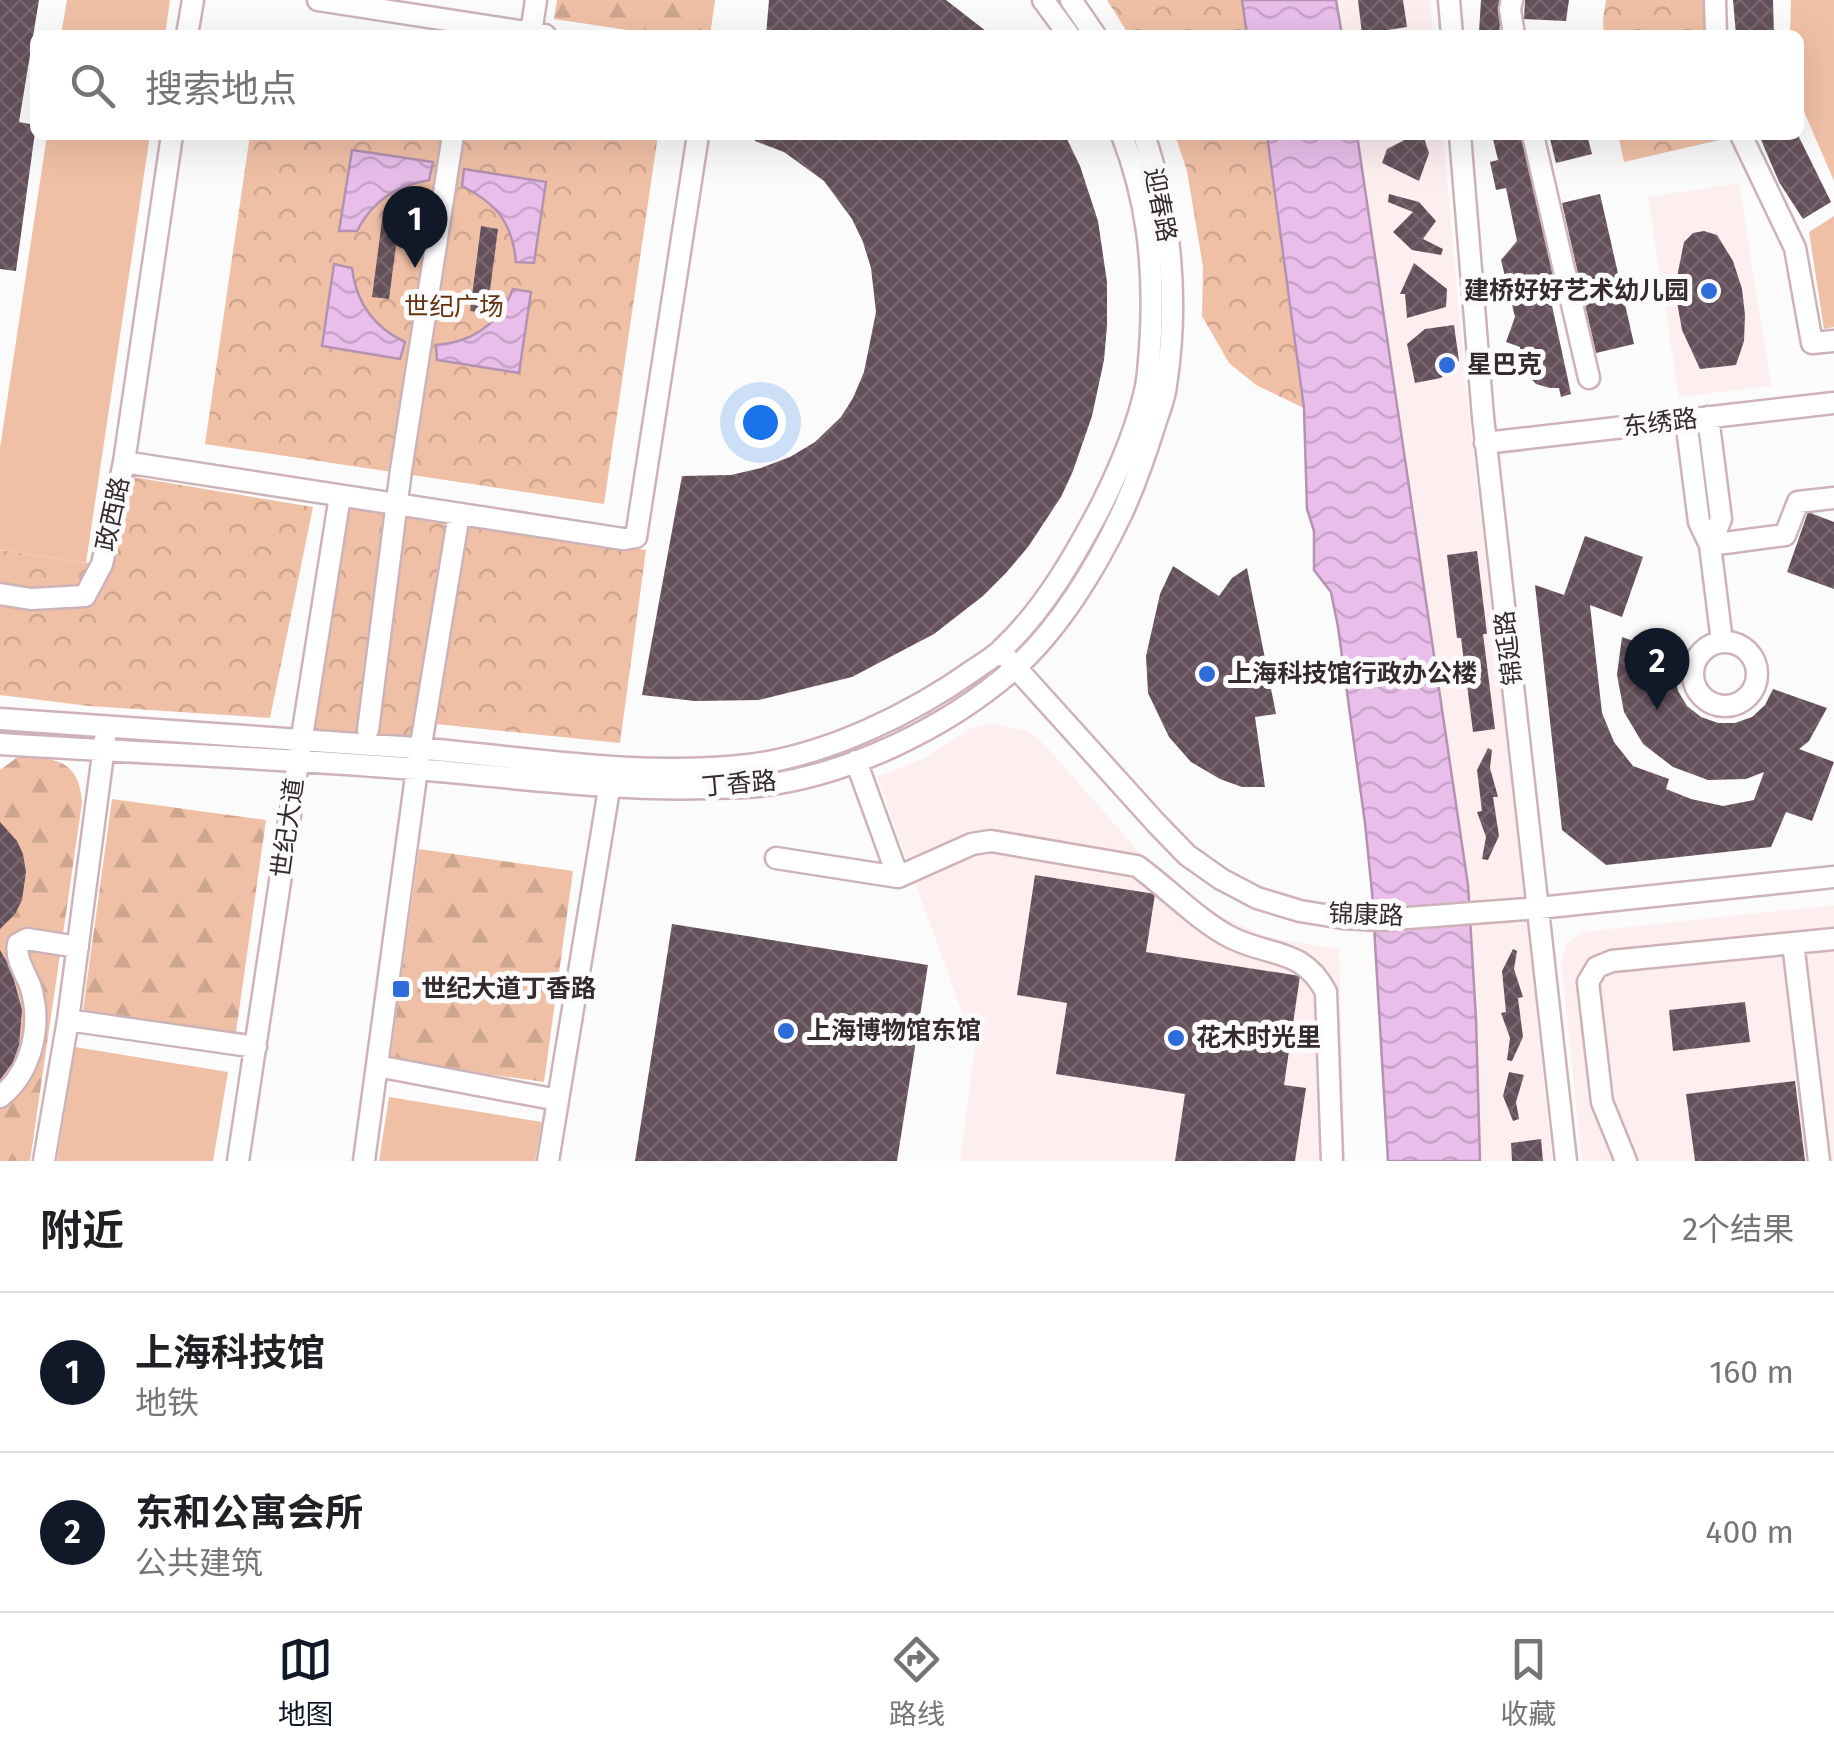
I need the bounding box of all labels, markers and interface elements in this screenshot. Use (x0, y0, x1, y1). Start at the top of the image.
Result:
search box (30, 30, 1804, 140)
icon: search (65, 58, 120, 113)
text: 搜索地点 (145, 66, 297, 112)
street label: 迎春路 (1138, 165, 1182, 245)
pin: 1 (382, 186, 448, 268)
place label: 建桥好好艺术幼儿园 (1464, 276, 1689, 306)
marker: 建桥好好艺术幼儿园 (1698, 280, 1720, 302)
park label: 世纪广场 (404, 292, 504, 322)
place label: 星巴克 (1467, 350, 1542, 380)
marker: 星巴克 (1436, 354, 1458, 376)
your location (735, 397, 786, 448)
street label: 东绣路 (1621, 404, 1699, 442)
street label: 政西路 (91, 474, 135, 554)
street label: 锦延路 (1490, 609, 1528, 687)
pin: 2 (1624, 628, 1690, 710)
place label: 上海科技馆行政办公楼 (1227, 659, 1477, 689)
marker: 上海科技馆行政办公楼 (1196, 663, 1218, 685)
street label: 丁香路 (700, 766, 778, 802)
street label: 世纪大道 (266, 776, 310, 880)
street label: 锦康路 (1328, 899, 1404, 931)
place label: 世纪大道丁香路 (421, 974, 596, 1004)
marker: 世纪大道丁香路 (390, 978, 412, 1000)
place label: 上海博物馆东馆 (806, 1016, 981, 1046)
marker: 上海博物馆东馆 (775, 1020, 797, 1042)
place label: 花木时光里 (1196, 1023, 1321, 1053)
marker: 花木时光里 (1165, 1027, 1187, 1049)
text: 附近 (40, 1206, 124, 1256)
text: 2个结果 (1682, 1210, 1794, 1248)
text: 上海科技馆 (135, 1330, 325, 1376)
text: 1 (65, 1353, 80, 1391)
text: 160 m (1709, 1353, 1794, 1391)
text: 地铁 (135, 1384, 199, 1422)
text: 东和公寓会所 (135, 1490, 363, 1536)
text: 2 (64, 1513, 81, 1551)
text: 400 m (1705, 1513, 1794, 1551)
text: 公共建筑 (135, 1544, 263, 1582)
tab: 地图 (278, 1632, 334, 1732)
tab: 路线 (889, 1632, 945, 1732)
tab: 收藏 (1500, 1632, 1556, 1732)

